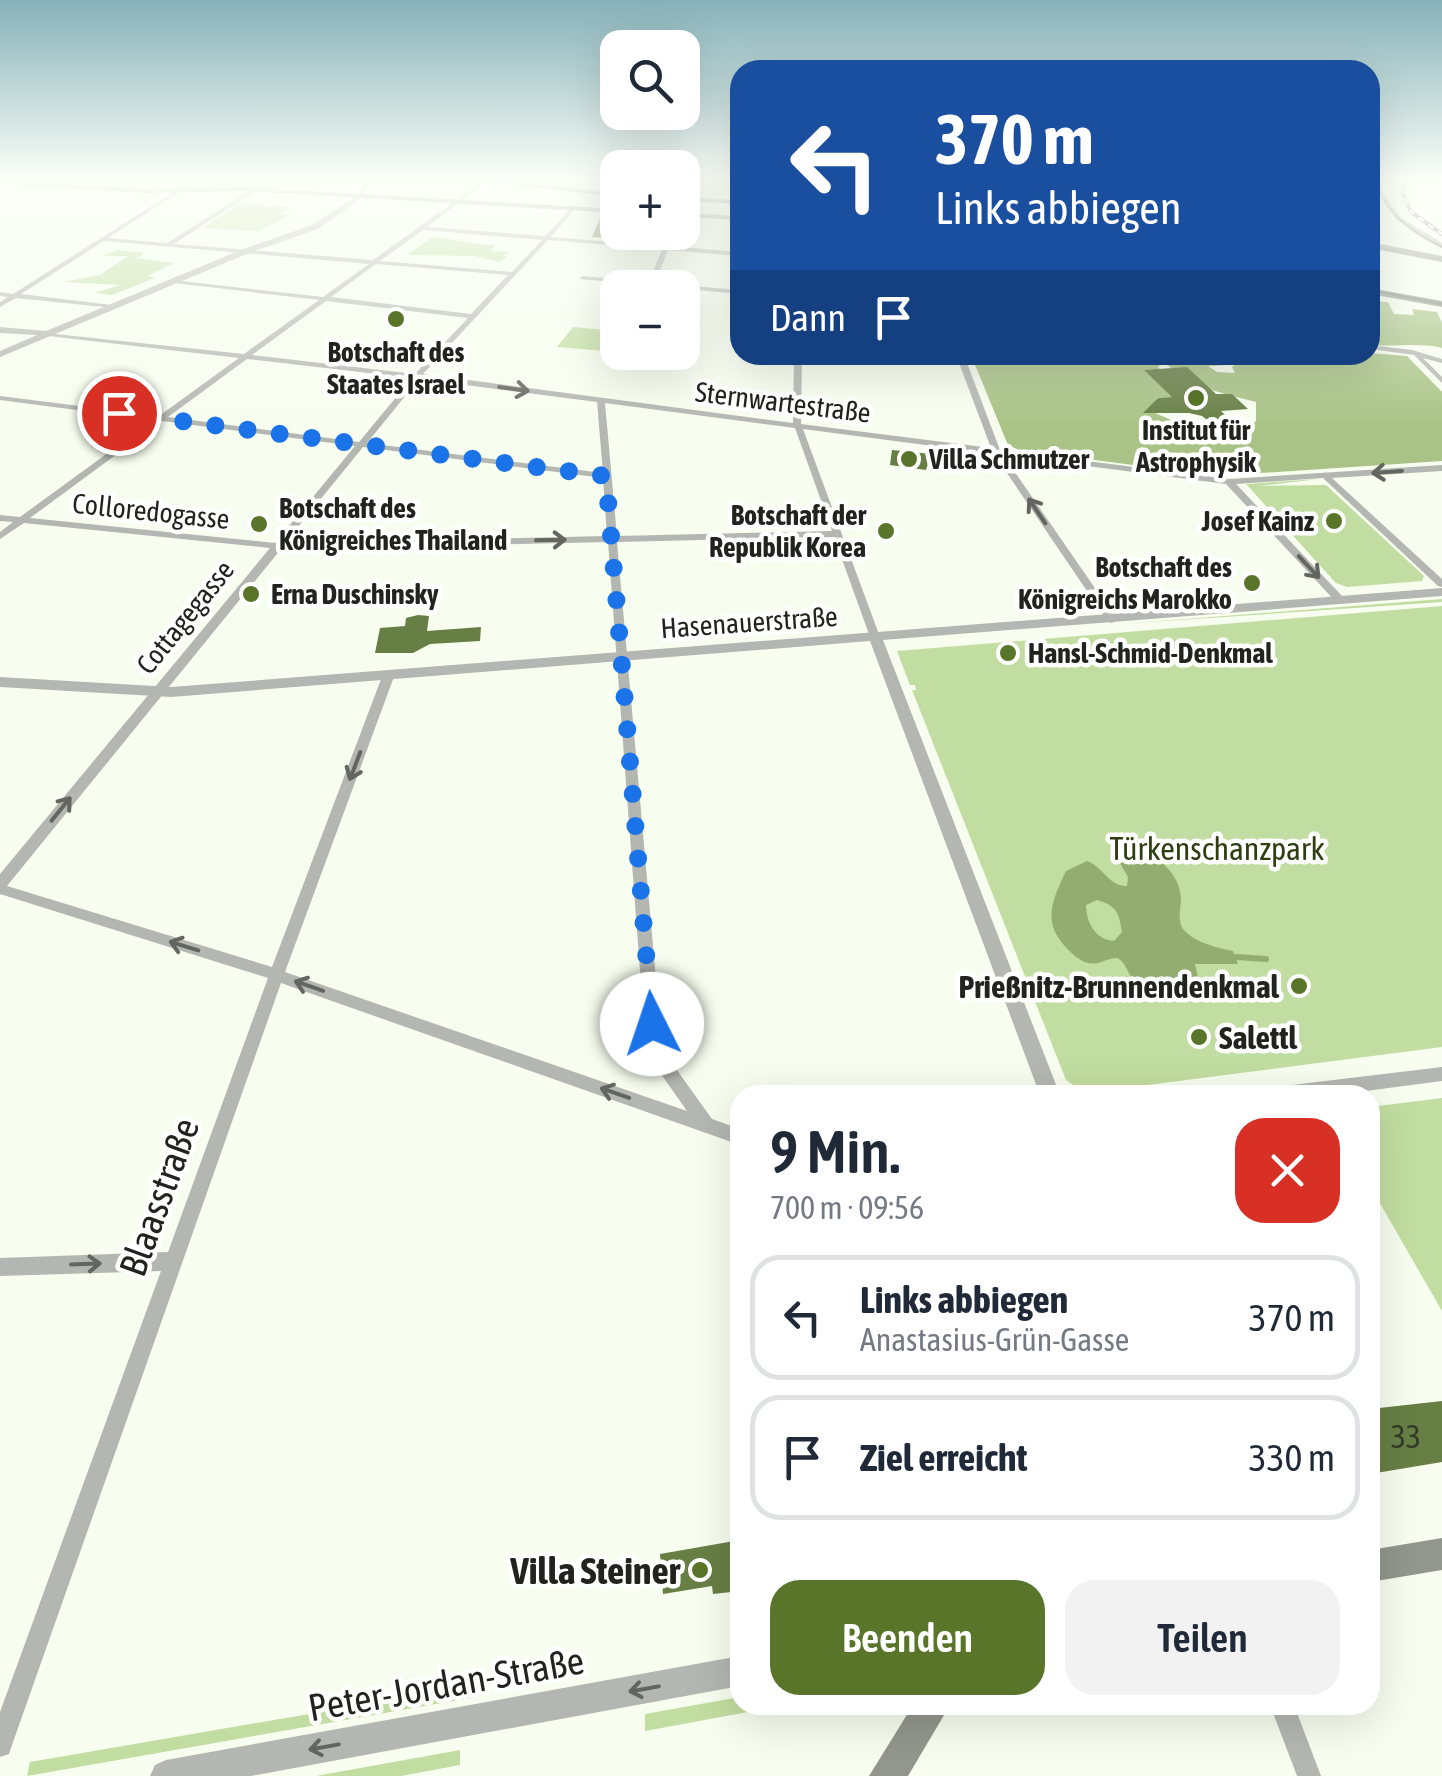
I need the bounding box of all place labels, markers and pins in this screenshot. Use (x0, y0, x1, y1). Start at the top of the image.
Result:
marker: Botschaft des Staates Israel (385, 308, 407, 330)
place label: Botschaft des Staates Israel (327, 336, 466, 400)
pin (77, 371, 162, 456)
marker: Institut für Astrophysik (1185, 387, 1207, 409)
place label: Institut für Astrophysik (1135, 414, 1257, 478)
place label: Villa Schmutzer (928, 443, 1090, 475)
marker: Villa Schmutzer (898, 448, 920, 470)
place label: Botschaft des Königreiches Thailand (279, 492, 507, 556)
place label: Botschaft der Republik Korea (709, 499, 867, 563)
place label: Josef Kainz (1200, 505, 1314, 537)
marker: Josef Kainz (1323, 510, 1345, 532)
marker: Botschaft des Königreiches Thailand (248, 513, 270, 535)
marker: Botschaft der Republik Korea (875, 520, 897, 542)
place label: Botschaft des Königreichs Marokko (1018, 551, 1232, 615)
marker: Botschaft des Königreichs Marokko (1241, 572, 1263, 594)
place label: Erna Duschinsky (271, 578, 439, 610)
marker: Erna Duschinsky (240, 583, 262, 605)
place label: Hansl-Schmid-Denkmal (1028, 637, 1273, 669)
marker: Hansl-Schmid-Denkmal (997, 642, 1019, 664)
place label: Prießnitz-Brunnendenkmal (958, 968, 1280, 1005)
marker: Prießnitz-Brunnendenkmal (1288, 975, 1310, 997)
place label: Salettl (1219, 1019, 1297, 1056)
marker: Salettl (1188, 1026, 1210, 1048)
place label: Villa Steiner (509, 1549, 681, 1592)
marker: Villa Steiner (689, 1559, 711, 1581)

